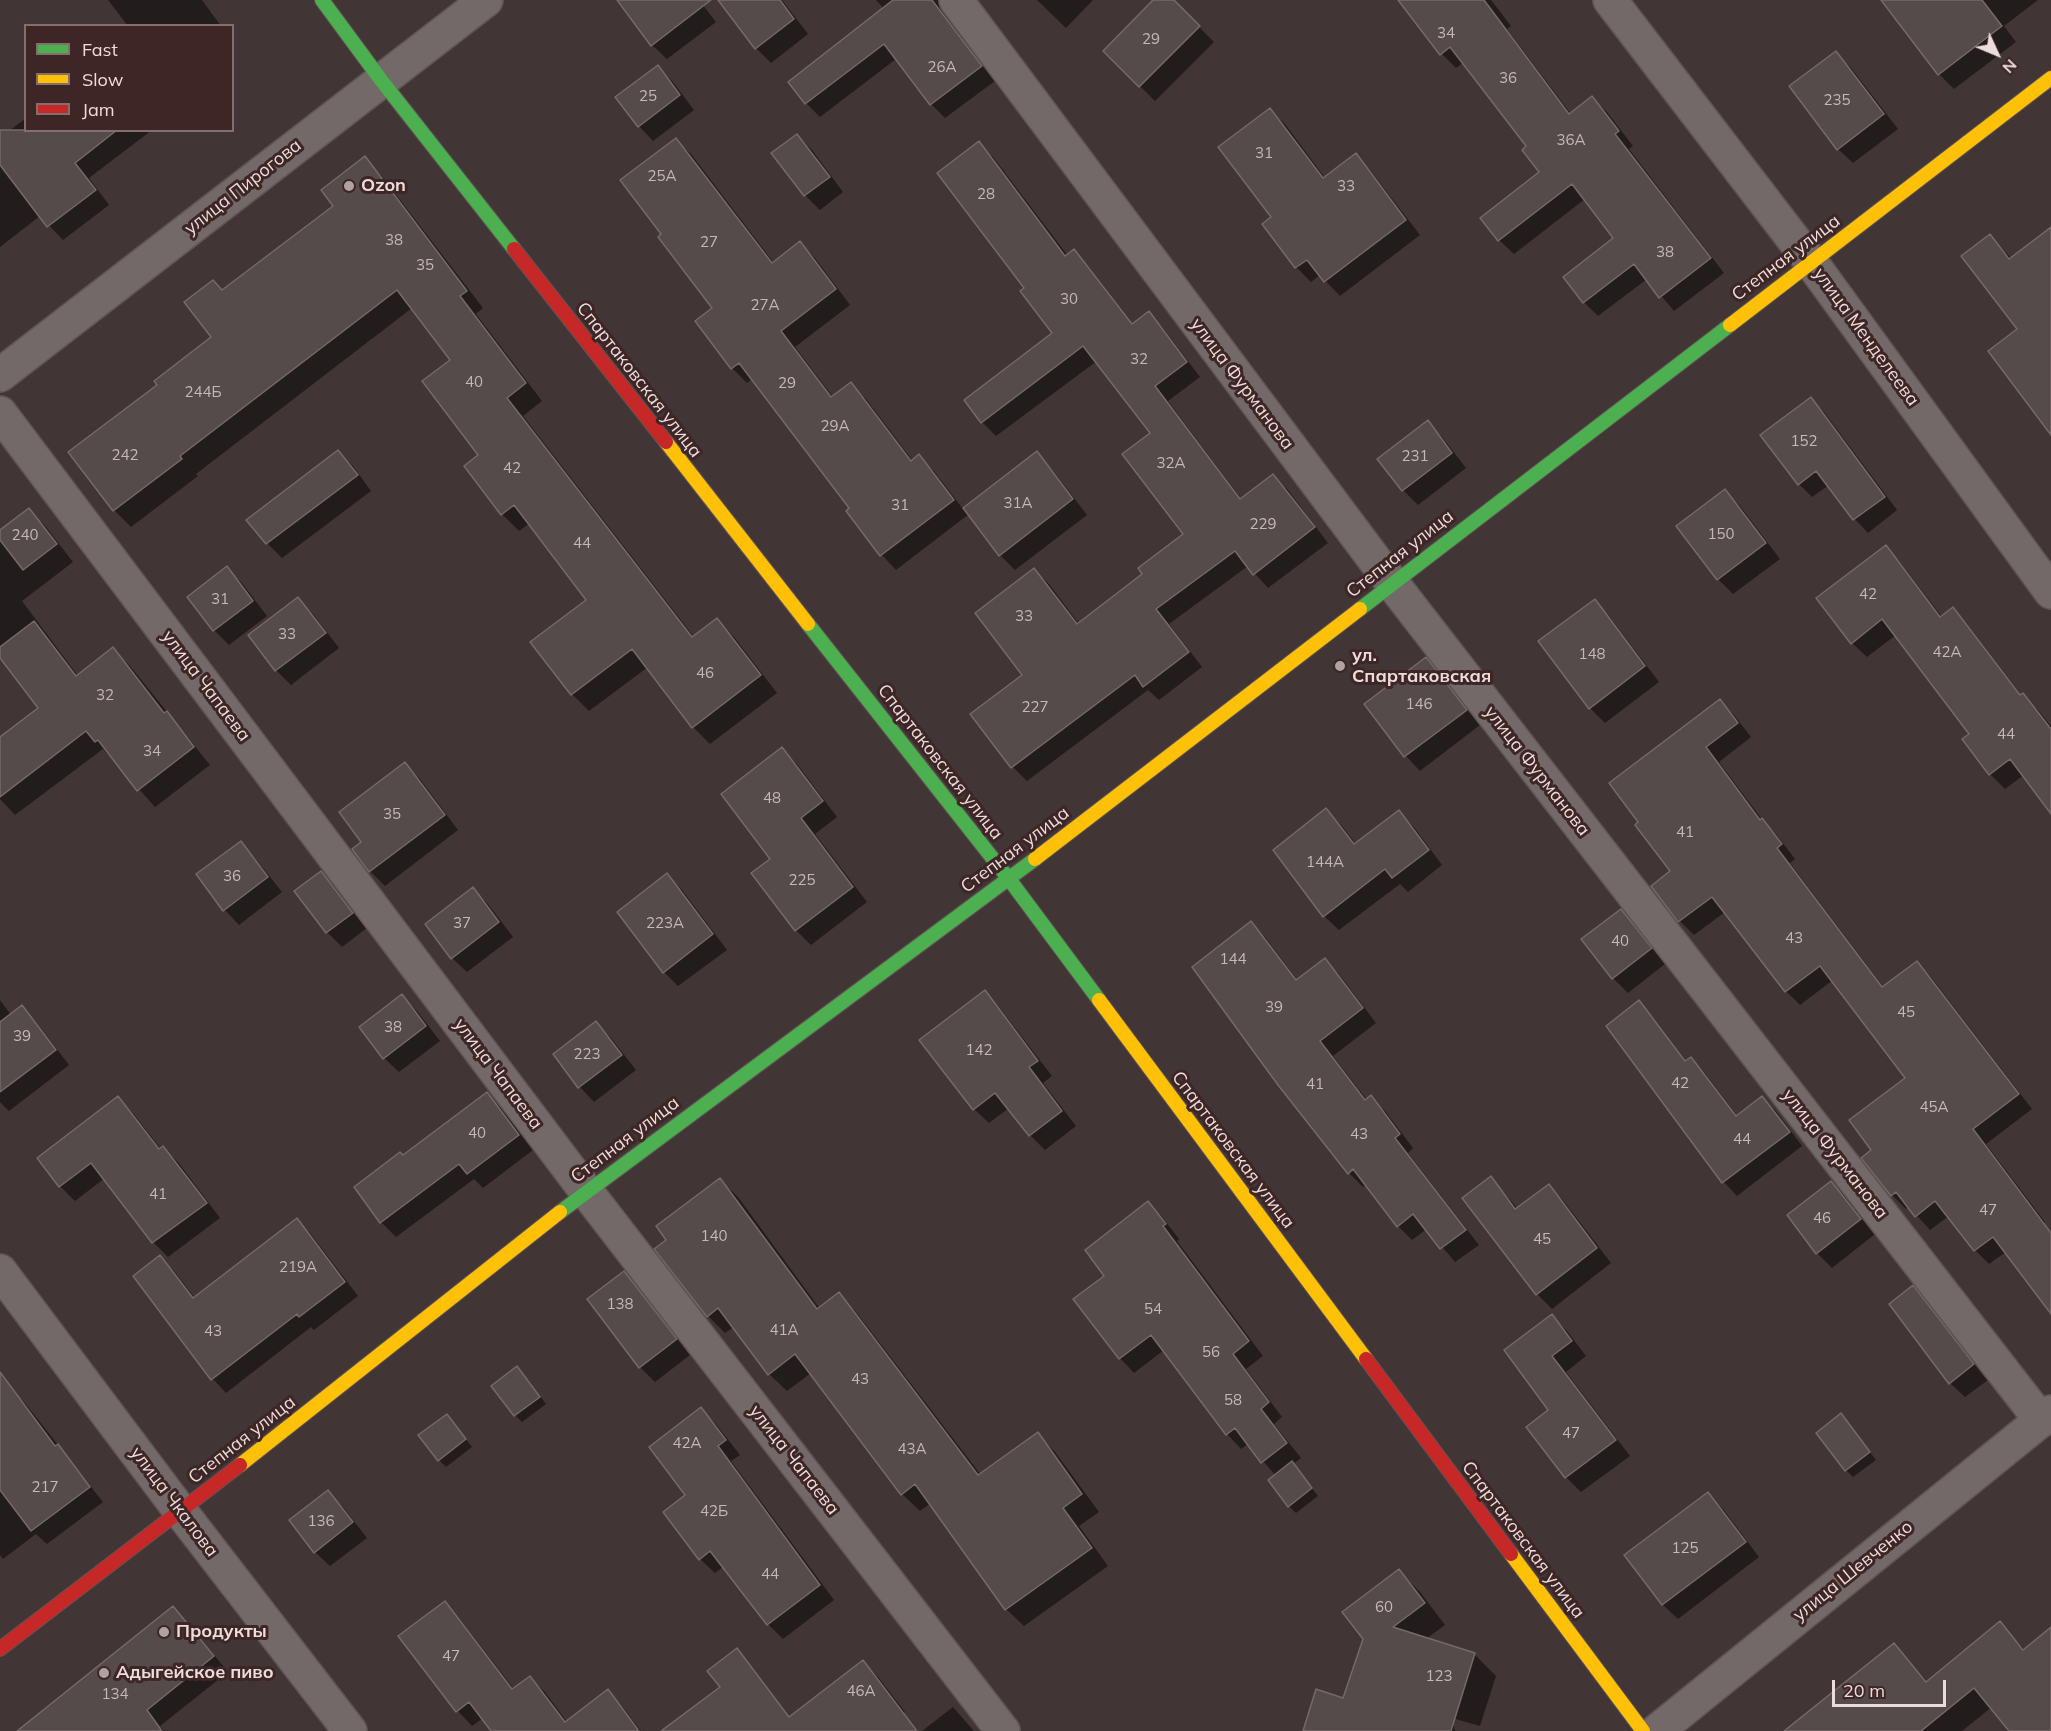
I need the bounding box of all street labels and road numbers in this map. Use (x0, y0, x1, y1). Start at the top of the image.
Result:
street label: улица Пирогова (180, 135, 306, 239)
street label: Степная улица (1728, 210, 1844, 306)
street label: улица Менделеева (1809, 264, 1923, 410)
street label: Спартаковская улица (572, 298, 706, 462)
street label: улица Фурманова (1186, 314, 1298, 454)
street label: Степная улица (1342, 505, 1458, 603)
street label: улица Чапаева (157, 626, 255, 746)
street label: Спартаковская улица (873, 680, 1007, 844)
street label: улица Фурманова (1480, 702, 1594, 840)
street label: Степная улица (957, 802, 1073, 898)
street label: улица Чапаева (449, 1014, 547, 1134)
street label: Спартаковская улица (1167, 1067, 1299, 1233)
street label: улица Фурманова (1778, 1085, 1892, 1223)
street label: Степная улица (567, 1092, 683, 1188)
street label: Степная улица (184, 1391, 300, 1489)
street label: улица Чапаева (744, 1401, 844, 1519)
street label: улица Чкалова (126, 1443, 222, 1561)
street label: Спартаковская улица (1457, 1457, 1589, 1623)
street label: улица Шевченко (1789, 1516, 1917, 1626)

